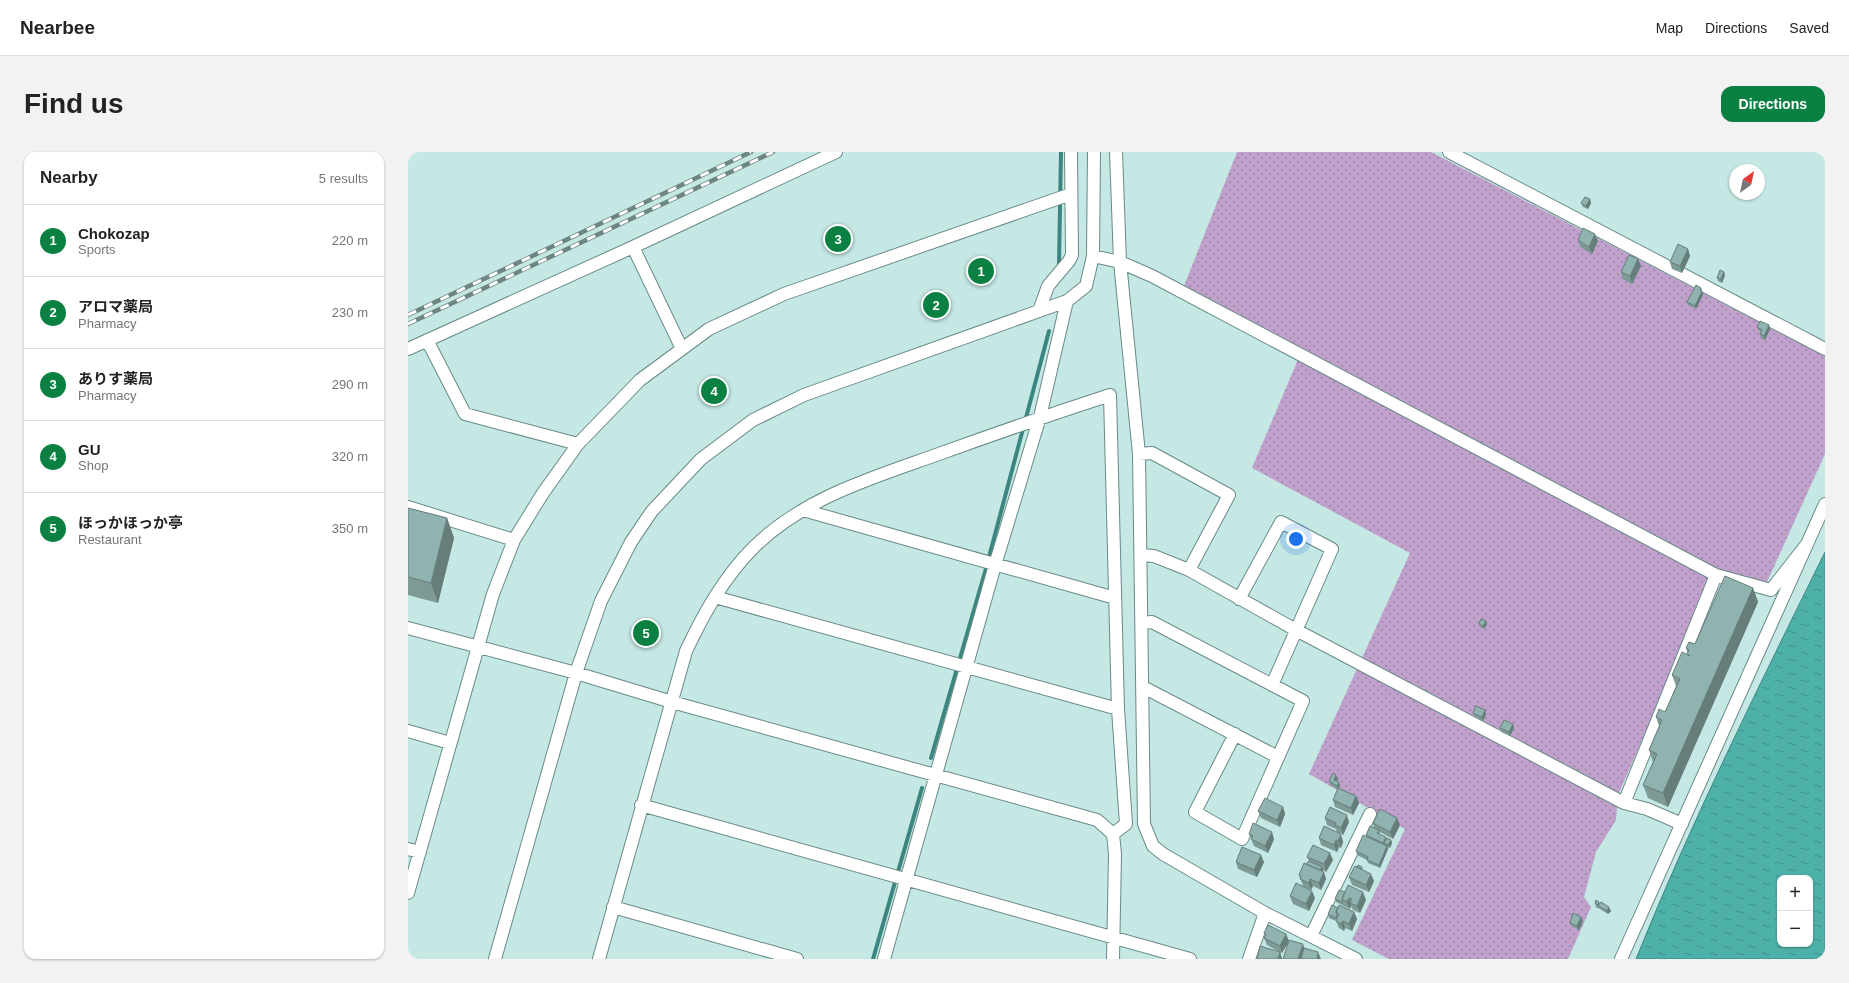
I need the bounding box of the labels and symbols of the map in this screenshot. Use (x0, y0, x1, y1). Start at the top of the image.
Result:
north arrow (1729, 164, 1765, 200)
pin: 3 (825, 224, 851, 254)
pin: 1 (968, 256, 994, 286)
pin: 2 (923, 290, 949, 320)
pin: 4 (701, 376, 727, 406)
your location (1286, 529, 1306, 549)
pin: 5 (633, 618, 659, 648)

